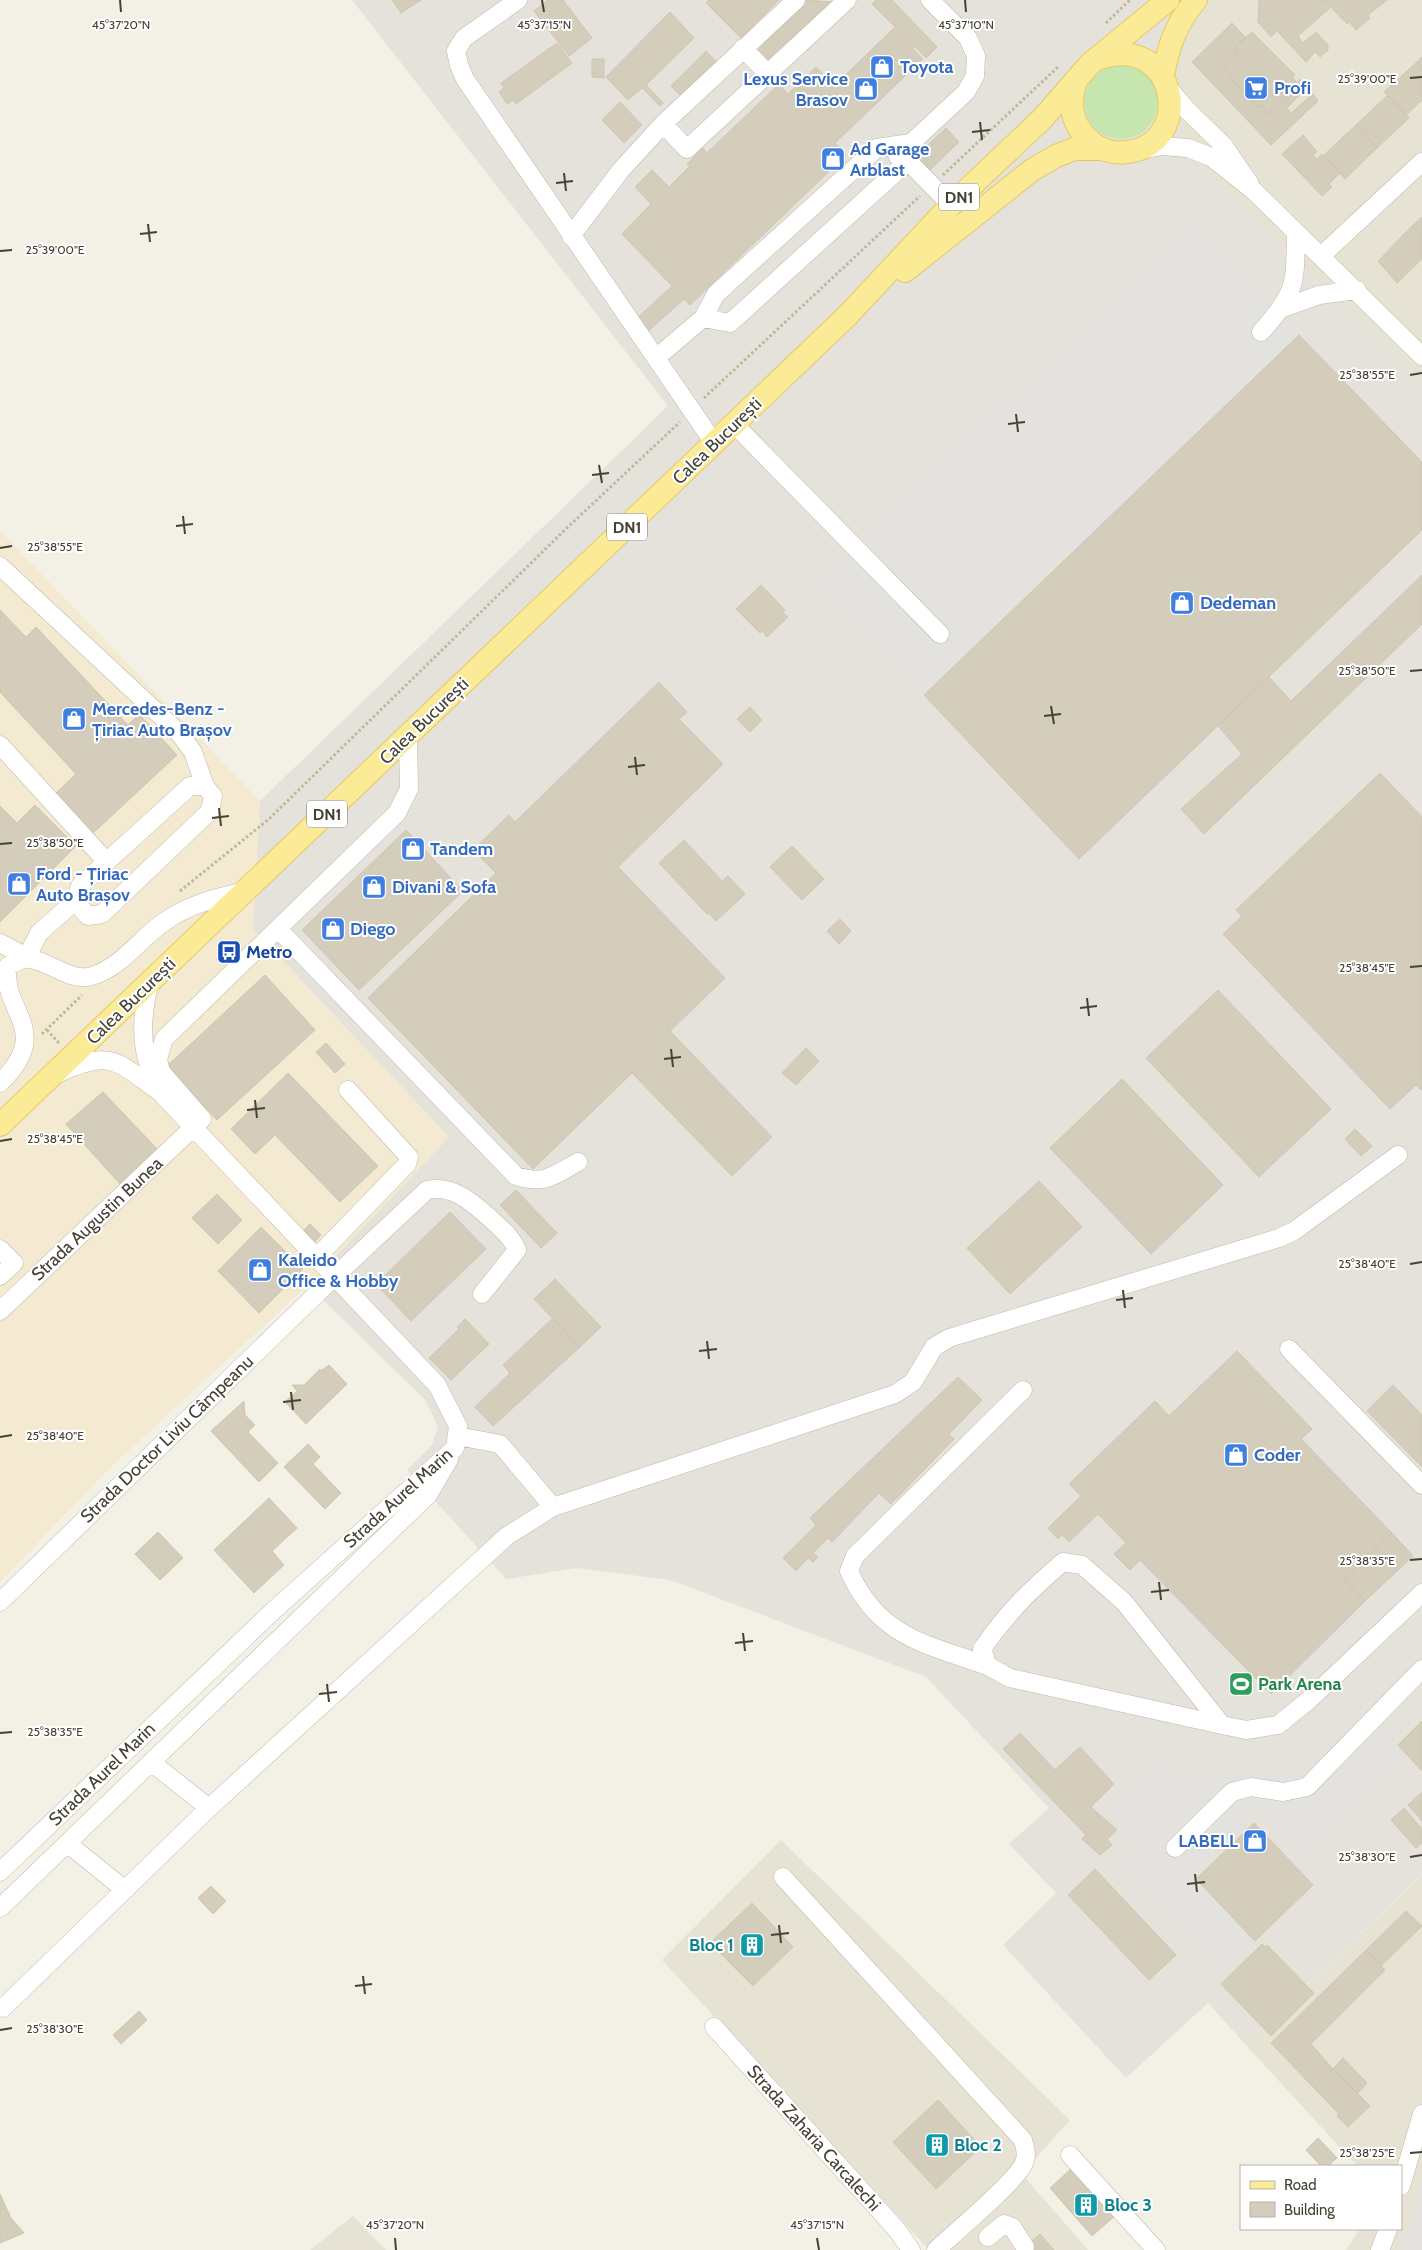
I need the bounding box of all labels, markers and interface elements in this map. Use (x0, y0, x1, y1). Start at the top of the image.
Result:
text: 45°37'20"N (92, 17, 150, 32)
text: 45°37'15"N (517, 17, 571, 32)
text: 45°37'10"N (938, 17, 994, 32)
shop icon: Toyota (869, 54, 895, 80)
place label: Toyota (900, 56, 954, 78)
place label: Lexus Service Brasov (743, 68, 848, 111)
text: 25°39'00"E (1338, 71, 1397, 86)
supermarket icon: Profi (1243, 75, 1269, 101)
shop icon: Lexus Service Brasov (853, 76, 879, 102)
place label: Profi (1274, 77, 1311, 99)
place label: Ad Garage Arblast (850, 138, 929, 181)
shop icon: Ad Garage Arblast (820, 146, 846, 172)
road number: DN1 (939, 183, 979, 210)
text: 25°39'00"E (26, 242, 85, 257)
text: 25°38'55"E (1339, 367, 1395, 382)
street label: Calea București (668, 393, 767, 490)
road number: DN1 (607, 514, 647, 540)
text: 25°38'55"E (27, 539, 83, 554)
shop icon: Dedeman (1169, 590, 1195, 616)
place label: Dedeman (1200, 592, 1276, 614)
text: 25°38'50"E (1338, 663, 1396, 678)
street label: Calea București (375, 673, 474, 770)
place label: Mercedes-Benz - Țiriac Auto Brașov (92, 698, 232, 742)
shop icon: Mercedes-Benz - Țiriac Auto Brașov (61, 706, 87, 732)
road number: DN1 (307, 801, 347, 828)
text: 25°38'50"E (26, 835, 84, 850)
shop icon: Tandem (400, 836, 426, 862)
place label: Tandem (430, 838, 493, 860)
place label: Ford - Țiriac Auto Brașov (36, 863, 130, 907)
shop icon: Ford - Țiriac Auto Brașov (6, 871, 32, 897)
shop icon: Divani & Sofa (361, 874, 387, 900)
place label: Divani & Sofa (392, 876, 496, 898)
shop icon: Diego (320, 916, 346, 942)
place label: Diego (350, 918, 396, 940)
bus stop icon: Metro (216, 939, 242, 965)
place label: Metro (246, 941, 292, 963)
street label: Calea București (82, 953, 181, 1050)
text: 25°38'45"E (1339, 960, 1395, 975)
text: 25°38'45"E (27, 1131, 83, 1146)
street label: Strada Augustin Bunea (27, 1152, 167, 1285)
place label: Kaleido Office & Hobby (278, 1249, 399, 1292)
text: 25°38'40"E (1338, 1256, 1396, 1271)
shop icon: Kaleido Office & Hobby (247, 1257, 273, 1283)
street label: Strada Doctor Liviu Câmpeanu (76, 1351, 258, 1527)
text: 25°38'40"E (26, 1428, 84, 1443)
shop icon: Coder (1223, 1442, 1249, 1468)
street label: Strada Aurel Marin (339, 1443, 457, 1553)
place label: Coder (1254, 1444, 1301, 1466)
text: 25°38'35"E (1339, 1553, 1395, 1568)
sports icon: Park Arena (1228, 1671, 1254, 1697)
place label: Park Arena (1258, 1673, 1341, 1695)
street label: Strada Aurel Marin (44, 1718, 160, 1830)
text: 25°38'35"E (27, 1724, 83, 1739)
shop icon: LABELL (1242, 1828, 1268, 1854)
place label: LABELL (1178, 1830, 1238, 1852)
text: 25°38'30"E (1338, 1849, 1396, 1864)
building icon: Bloc 1 (739, 1932, 765, 1958)
place label: Bloc 1 (689, 1934, 734, 1956)
text: 25°38'30"E (26, 2021, 84, 2036)
street label: Strada Zaharia Carcalechi (743, 2060, 885, 2216)
building icon: Bloc 2 (924, 2132, 950, 2158)
place label: Bloc 2 (954, 2134, 1002, 2156)
text: 25°38'25"E (1339, 2145, 1395, 2160)
legend (1240, 2165, 1402, 2230)
text: Road (1284, 2176, 1317, 2194)
building icon: Bloc 3 (1073, 2192, 1099, 2218)
place label: Bloc 3 (1104, 2194, 1152, 2216)
text: Building (1284, 2201, 1335, 2219)
text: 45°37'20"N (366, 2217, 424, 2232)
text: 45°37'15"N (790, 2217, 844, 2232)

